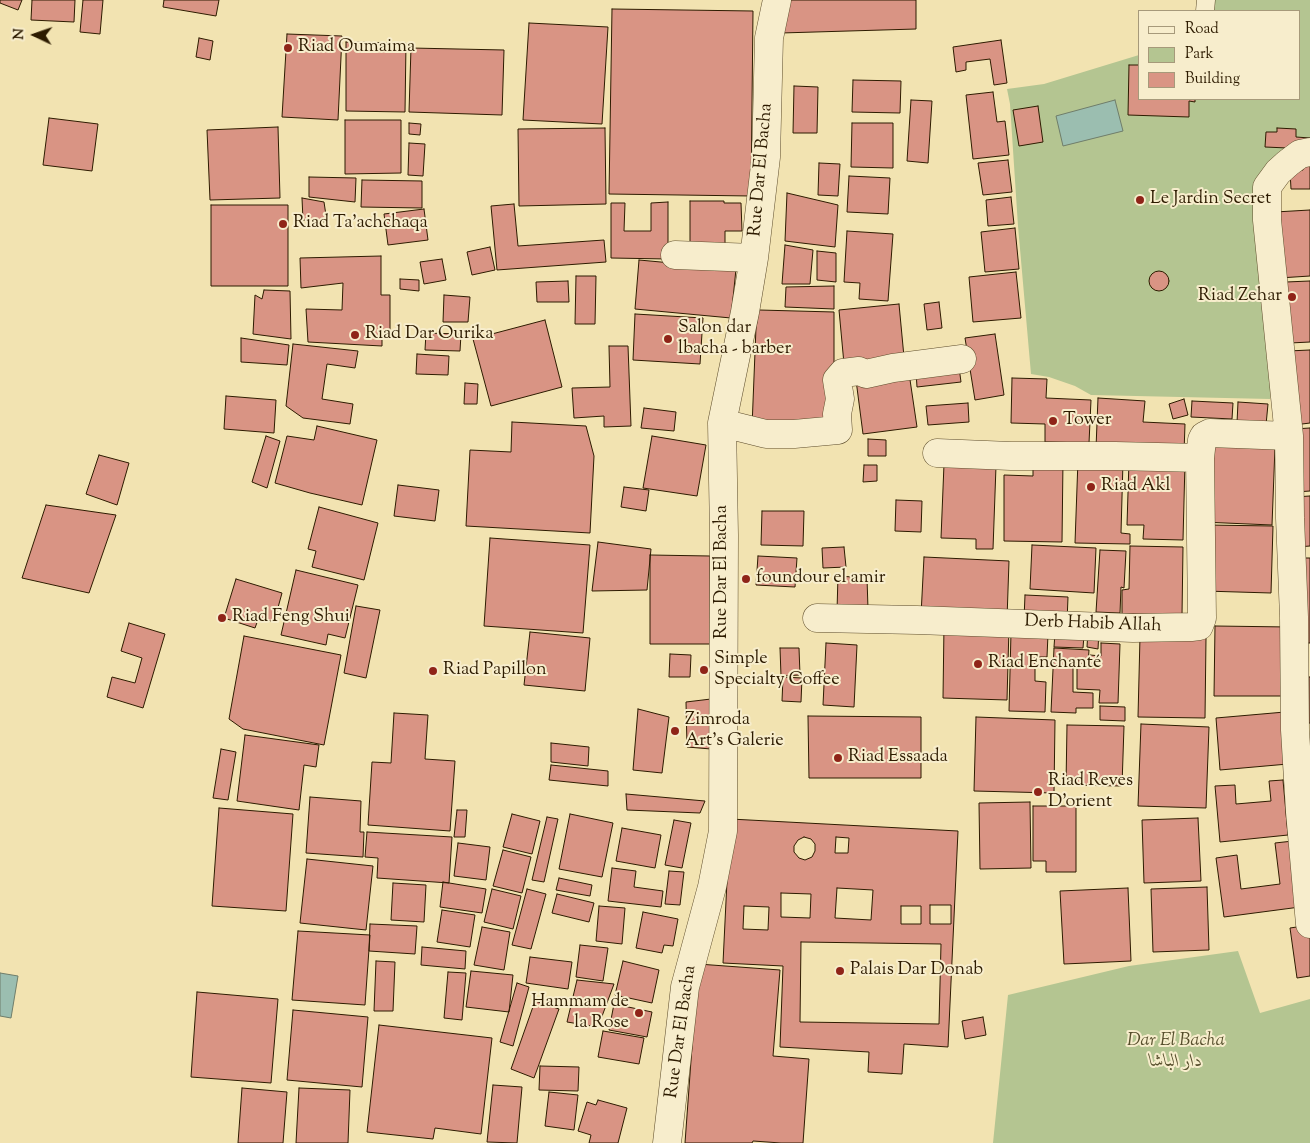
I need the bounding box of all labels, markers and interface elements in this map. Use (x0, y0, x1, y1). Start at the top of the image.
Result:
north arrow (10, 10, 60, 60)
legend (1138, 10, 1300, 100)
text: Road (1185, 19, 1219, 40)
text: N (10, 28, 30, 40)
place label: Riad Oumaima (298, 37, 415, 59)
marker: Riad Oumaima (282, 42, 294, 54)
text: Park (1185, 44, 1214, 65)
text: Building (1185, 69, 1240, 90)
street label: Rue Dar El Bacha (745, 102, 779, 238)
place label: Le Jardin Secret (1150, 189, 1271, 211)
marker: Le Jardin Secret (1134, 194, 1146, 206)
place label: Riad Ta'achchaqa (293, 213, 428, 235)
marker: Riad Ta'achchaqa (277, 218, 289, 230)
place label: Riad Zehar (1198, 286, 1282, 308)
marker: Riad Zehar (1286, 291, 1298, 303)
place label: Salon dar lbacha - barber (678, 318, 791, 360)
place label: Riad Dar Ourika (365, 324, 494, 346)
marker: Riad Dar Ourika (349, 329, 361, 341)
marker: Salon dar lbacha - barber (662, 333, 674, 345)
place label: Tower (1063, 410, 1111, 432)
marker: Tower (1047, 415, 1059, 427)
place label: Riad Akl (1101, 476, 1171, 498)
marker: Riad Akl (1085, 481, 1097, 493)
street label: Rue Dar El Bacha (712, 505, 734, 639)
place label: foundour el amir (756, 568, 885, 590)
marker: foundour el amir (740, 573, 752, 585)
place label: Riad Feng Shui (232, 607, 350, 629)
marker: Riad Feng Shui (216, 612, 228, 624)
street label: Derb Habib Allah (1024, 612, 1162, 638)
place label: Simple Specialty Coffee (714, 649, 840, 692)
place label: Riad Enchanté (988, 653, 1101, 675)
marker: Riad Enchanté (972, 658, 984, 670)
place label: Riad Papillon (443, 660, 547, 682)
marker: Simple Specialty Coffee (698, 664, 710, 676)
marker: Riad Papillon (427, 665, 439, 677)
place label: Zimroda Art's Galerie (685, 710, 784, 752)
marker: Zimroda Art's Galerie (669, 725, 681, 737)
place label: Riad Essaada (848, 747, 948, 769)
marker: Riad Essaada (832, 752, 844, 764)
place label: Riad Reves D'orient (1048, 771, 1133, 814)
marker: Riad Reves D'orient (1032, 786, 1044, 798)
place label: Palais Dar Donab (850, 960, 983, 982)
street label: Rue Dar El Bacha (662, 964, 702, 1100)
marker: Palais Dar Donab (834, 965, 846, 977)
place label: Hammam de la Rose (531, 992, 629, 1034)
marker: Hammam de la Rose (633, 1007, 645, 1019)
park label: Dar El Bacha دار الباشا (1127, 1031, 1225, 1074)

